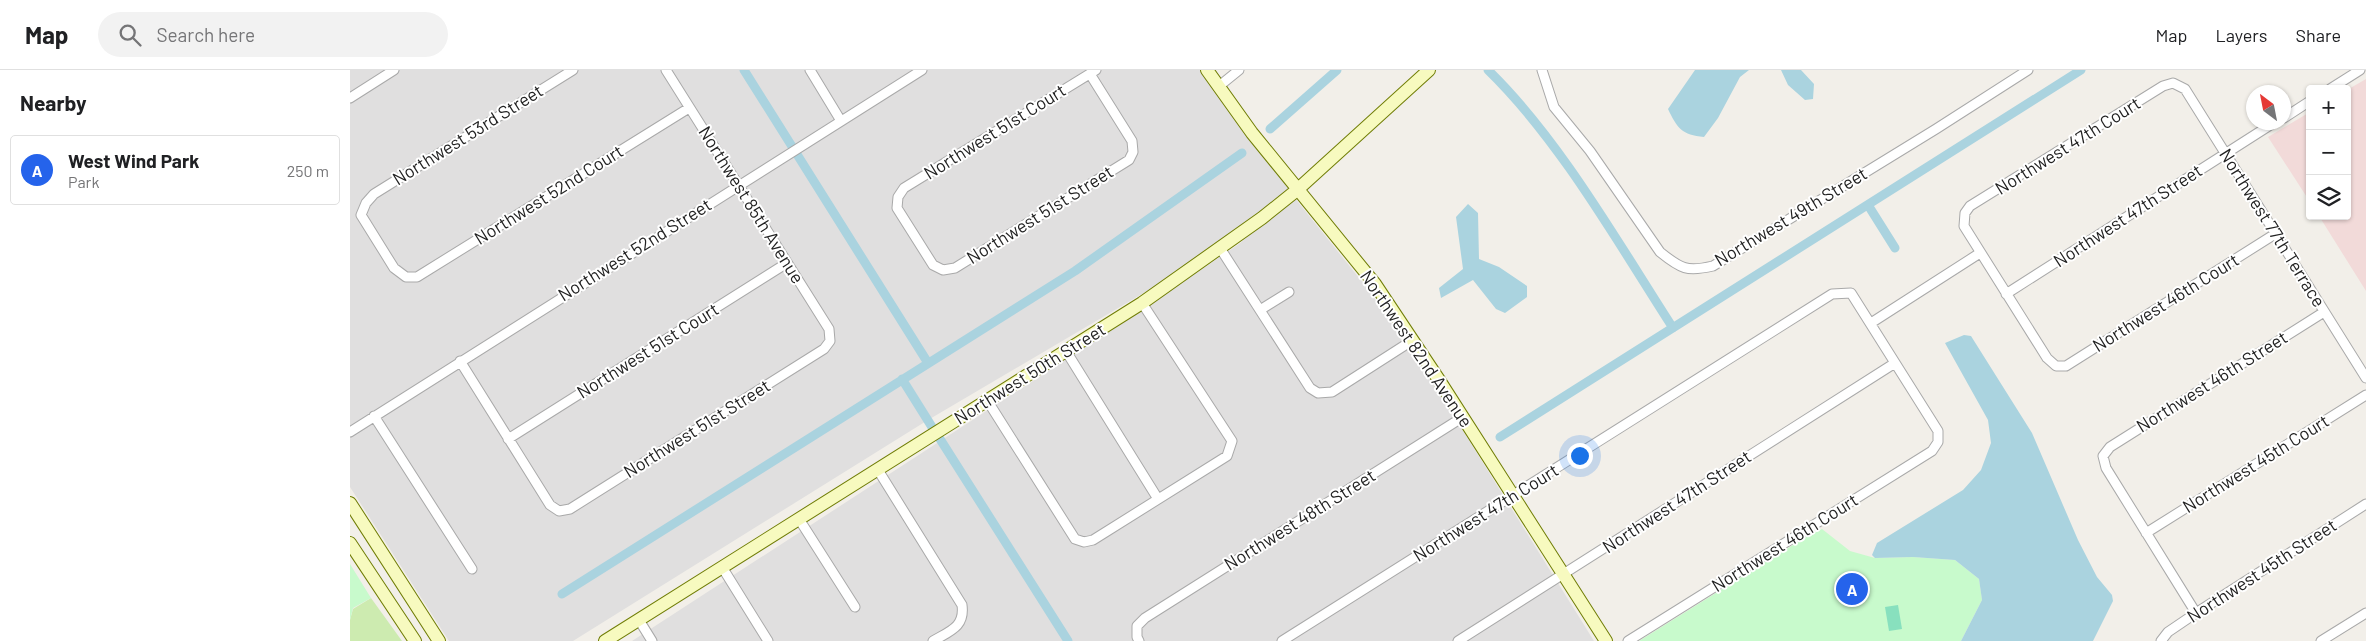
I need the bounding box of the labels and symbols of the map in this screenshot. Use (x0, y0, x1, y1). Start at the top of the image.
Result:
street label: Northwest 53rd Street (388, 79, 547, 189)
street label: Northwest 51st Court (919, 79, 1070, 184)
north arrow (2246, 85, 2291, 130)
street label: Northwest 47th Court (1991, 92, 2144, 199)
street label: Northwest 85th Avenue (694, 122, 809, 287)
street label: Northwest 52nd Court (470, 139, 627, 249)
street label: Northwest 77th Terrace (2215, 144, 2331, 311)
street label: Northwest 47th Street (2049, 159, 2206, 271)
street label: Northwest 51st Street (962, 160, 1117, 268)
street label: Northwest 49th Street (1710, 162, 1871, 270)
street label: Northwest 52nd Street (554, 193, 715, 305)
street label: Northwest 46th Court (2088, 248, 2243, 356)
street label: Northwest 82nd Avenue (1356, 266, 1478, 431)
street label: Northwest 51st Court (572, 298, 723, 403)
street label: Northwest 50th Street (950, 318, 1109, 429)
street label: Northwest 46th Street (2132, 326, 2291, 437)
street label: Northwest 51st Street (619, 374, 774, 482)
street label: Northwest 45th Court (2178, 409, 2333, 517)
your location (1567, 443, 1593, 469)
street label: Northwest 47th Street (1598, 445, 1755, 557)
street label: Northwest 47th Court (1409, 459, 1562, 566)
street label: Northwest 48th Street (1220, 464, 1379, 575)
street label: Northwest 46th Court (1707, 488, 1862, 596)
street label: Northwest 45th Street (2183, 514, 2340, 627)
pin: A (1836, 570, 1868, 608)

